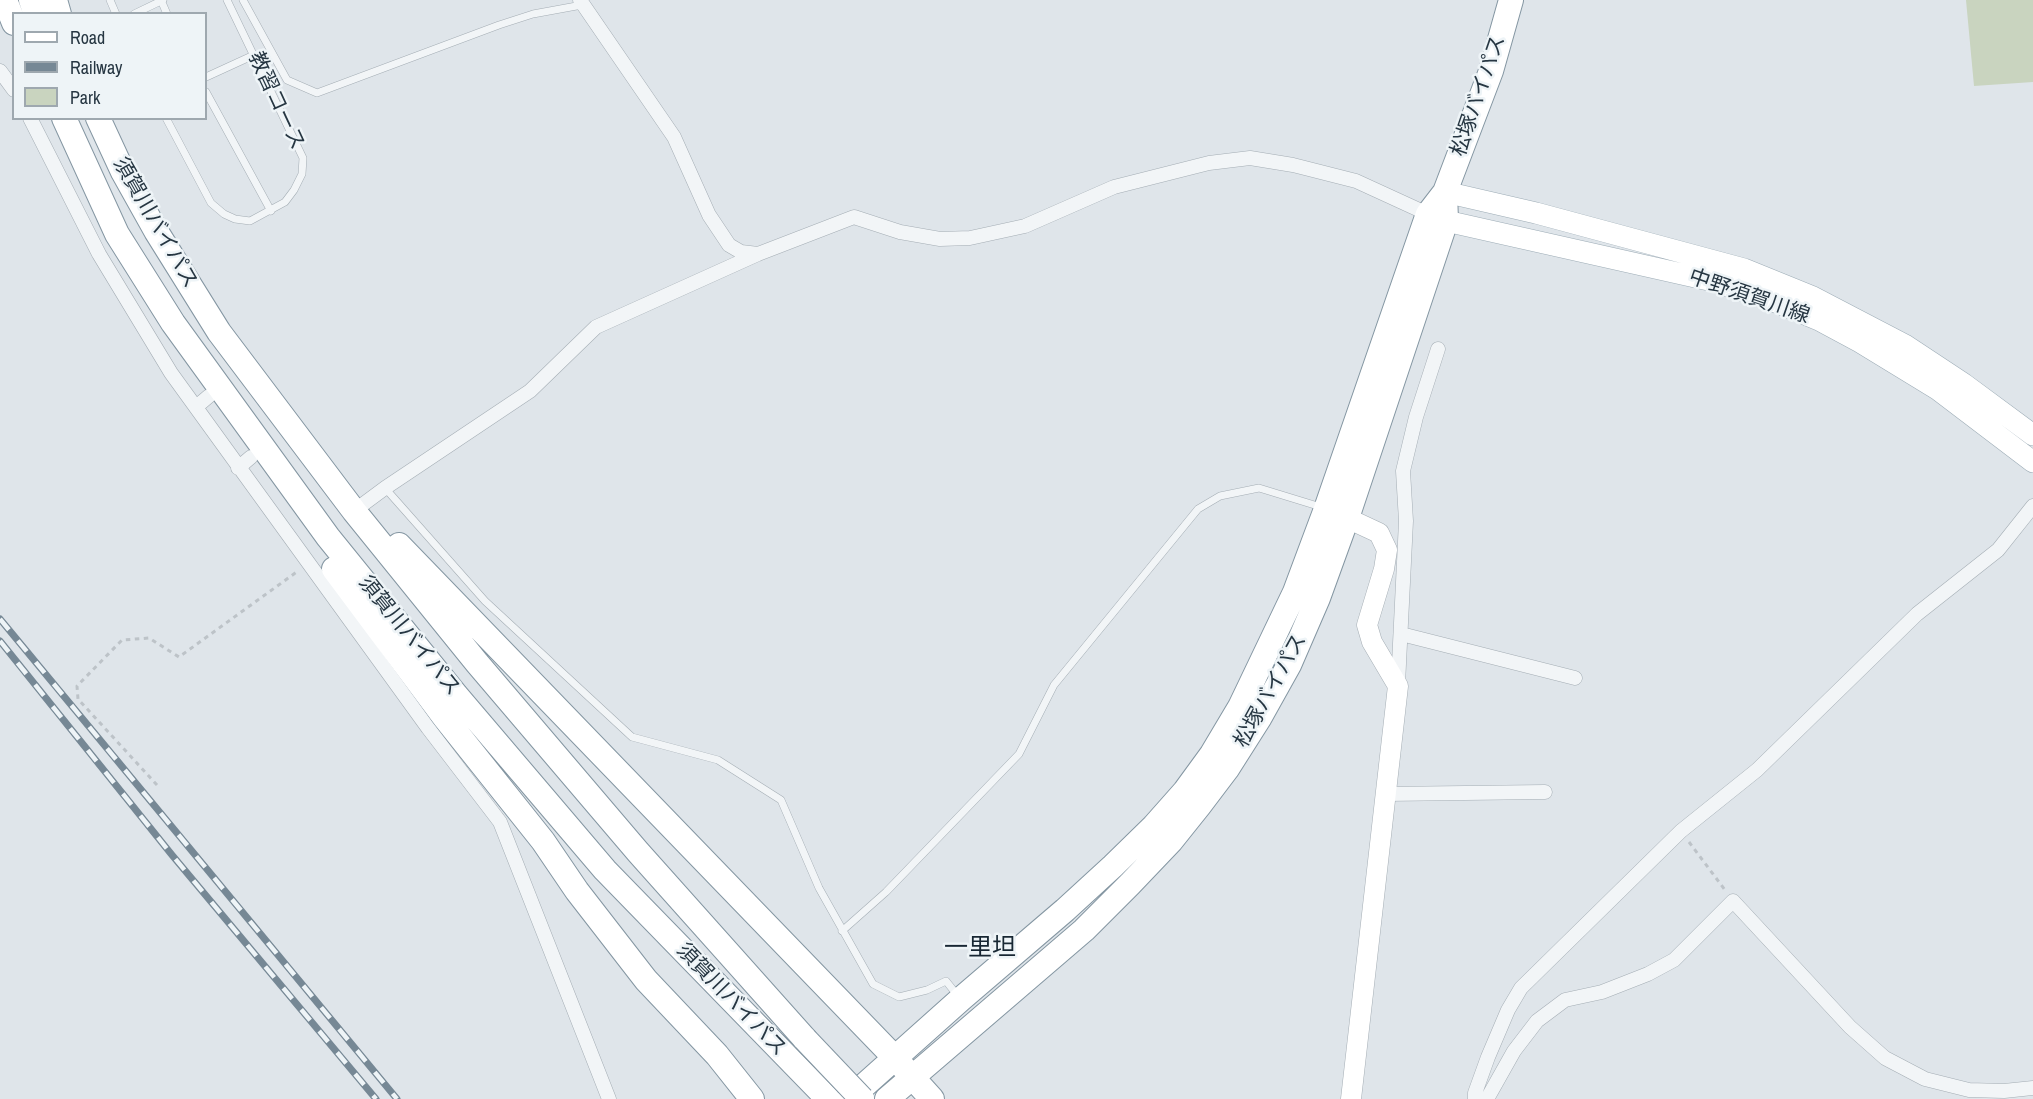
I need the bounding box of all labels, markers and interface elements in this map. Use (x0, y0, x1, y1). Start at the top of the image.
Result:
legend (12, 12, 207, 120)
text: Road (70, 25, 105, 50)
street label: 松塚バイパス (1447, 32, 1511, 160)
street label: 教習コース (242, 48, 310, 154)
text: Railway (70, 55, 123, 80)
text: Park (70, 85, 100, 110)
street label: 須賀川バイパス (107, 153, 203, 293)
street label: 中野須賀川線 (1685, 265, 1813, 329)
street label: 須賀川バイパス (353, 571, 465, 701)
street label: 松塚バイパス (1229, 630, 1313, 752)
district label: 一里坦 (944, 935, 1016, 963)
street label: 須賀川バイパス (671, 938, 791, 1062)

